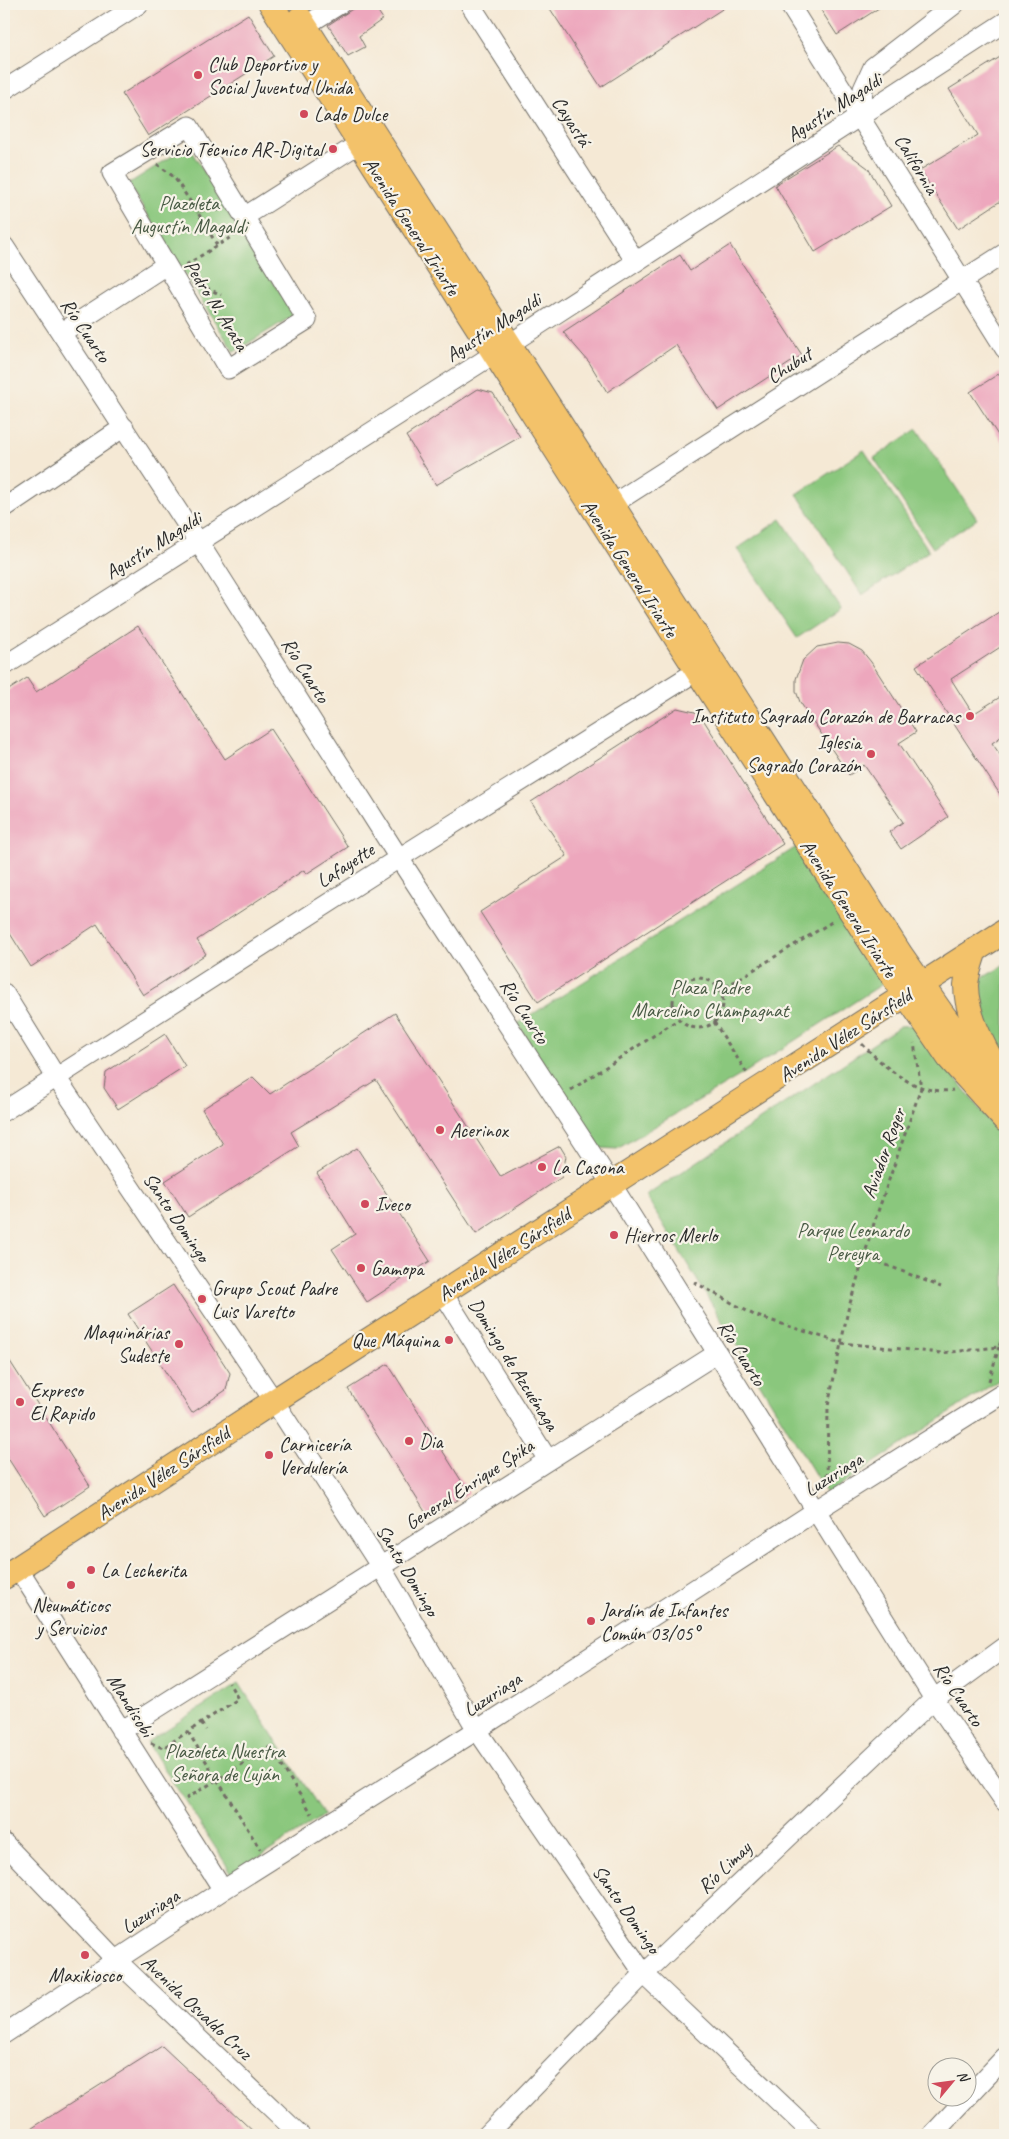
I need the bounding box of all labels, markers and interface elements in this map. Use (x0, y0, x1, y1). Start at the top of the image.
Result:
place label: Club Deportivo y Social Juventud Unida (208, 52, 354, 100)
street label: Agustín Magaldi (782, 66, 889, 148)
marker: Club Deportivo y Social Juventud Unida (192, 69, 204, 81)
street label: Cayastá (546, 91, 598, 153)
place label: Lado Dulce (314, 102, 389, 127)
marker: Lado Dulce (298, 108, 310, 120)
street label: California (889, 129, 945, 201)
place label: Servicio Técnico AR-Digital (140, 137, 327, 162)
marker: Servicio Técnico AR-Digital (327, 143, 339, 155)
street label: Avenida General Iriarte (358, 153, 466, 301)
park label: Plazoleta Augustín Magaldi (131, 191, 249, 239)
street label: Pedro N. Arata (179, 255, 255, 357)
street label: Agustín Magaldi (441, 286, 548, 368)
street label: Río Cuarto (55, 293, 117, 368)
street label: Chubut (762, 340, 819, 389)
street label: Avenida General Iriarte (576, 495, 684, 643)
street label: Agustín Magaldi (101, 505, 208, 585)
street label: Río Cuarto (276, 633, 336, 708)
place label: Instituto Sagrado Corazón de Barracas (691, 704, 962, 729)
marker: Instituto Sagrado Corazón de Barracas (964, 710, 976, 722)
place label: Iglesia Sagrado Corazón (747, 730, 863, 778)
marker: Iglesia Sagrado Corazón (865, 748, 877, 760)
street label: Avenida General Iriarte (795, 835, 903, 983)
street label: Lafayette (312, 837, 380, 893)
street label: Río Cuarto (494, 974, 555, 1049)
park label: Plaza Padre Marcelino Champagnat (632, 975, 791, 1023)
street label: Avenida Vélez Sársfield (774, 981, 919, 1088)
street label: Aviador Roger (856, 1103, 912, 1202)
place label: Acerinox (450, 1118, 510, 1143)
marker: Acerinox (434, 1124, 446, 1136)
place label: La Casona (552, 1155, 625, 1180)
marker: La Casona (536, 1161, 548, 1173)
street label: Santo Domingo (138, 1168, 217, 1268)
place label: Iveco (375, 1192, 412, 1217)
marker: Iveco (359, 1198, 371, 1210)
street label: Avenida Vélez Sársfield (433, 1200, 578, 1307)
park label: Parque Leonardo Pereyra (797, 1218, 910, 1266)
place label: Hierros Merlo (624, 1223, 719, 1248)
marker: Hierros Merlo (608, 1229, 620, 1241)
place label: Gamopa (371, 1256, 425, 1281)
marker: Gamopa (355, 1262, 367, 1274)
place label: Grupo Scout Padre Luis Varetto (212, 1276, 339, 1324)
marker: Grupo Scout Padre Luis Varetto (196, 1293, 208, 1305)
street label: Domingo de Azcuénaga (463, 1293, 565, 1437)
street label: Río Cuarto (712, 1316, 772, 1391)
place label: Maquinárias Sudeste (84, 1320, 171, 1368)
place label: Que Máquina (351, 1328, 441, 1353)
marker: Que Máquina (443, 1334, 455, 1346)
marker: Maquinárias Sudeste (173, 1338, 185, 1350)
place label: Expreso El Rapido (30, 1378, 95, 1426)
marker: Expreso El Rapido (14, 1396, 26, 1408)
street label: Avenida Vélez Sársfield (92, 1419, 237, 1526)
place label: Dia (419, 1429, 445, 1454)
place label: Carnicería Verdulería (279, 1432, 352, 1480)
street label: General Enrique Spika (400, 1432, 540, 1535)
marker: Dia (403, 1435, 415, 1447)
street label: Luzuriaga (799, 1446, 869, 1502)
marker: Carnicería Verdulería (263, 1449, 275, 1461)
street label: Santo Domingo (370, 1520, 446, 1622)
place label: La Lecherita (101, 1558, 188, 1583)
marker: La Lecherita (85, 1564, 97, 1576)
marker: Neumáticos y Servicios (65, 1579, 77, 1591)
place label: Neumáticos y Servicios (32, 1593, 112, 1641)
place label: Jardín de Infantes Común 03/05° (600, 1598, 729, 1646)
marker: Jardín de Infantes Común 03/05° (585, 1615, 597, 1627)
street label: Río Cuarto (928, 1657, 990, 1732)
street label: Luzuriaga (459, 1665, 528, 1722)
street label: Mandisobi (101, 1669, 161, 1744)
park label: Plazoleta Nuestra Señora de Luján (165, 1739, 286, 1787)
street label: Río Limay (692, 1835, 757, 1899)
street label: Santo Domingo (587, 1860, 667, 1960)
street label: Luzuriaga (117, 1882, 186, 1939)
marker: Maxikiosco (79, 1949, 91, 1961)
street label: Avenida Osvaldo Cruz (136, 1950, 259, 2066)
place label: Maxikiosco (49, 1963, 123, 1988)
north arrow (926, 2056, 976, 2106)
text: N (953, 2068, 974, 2086)

